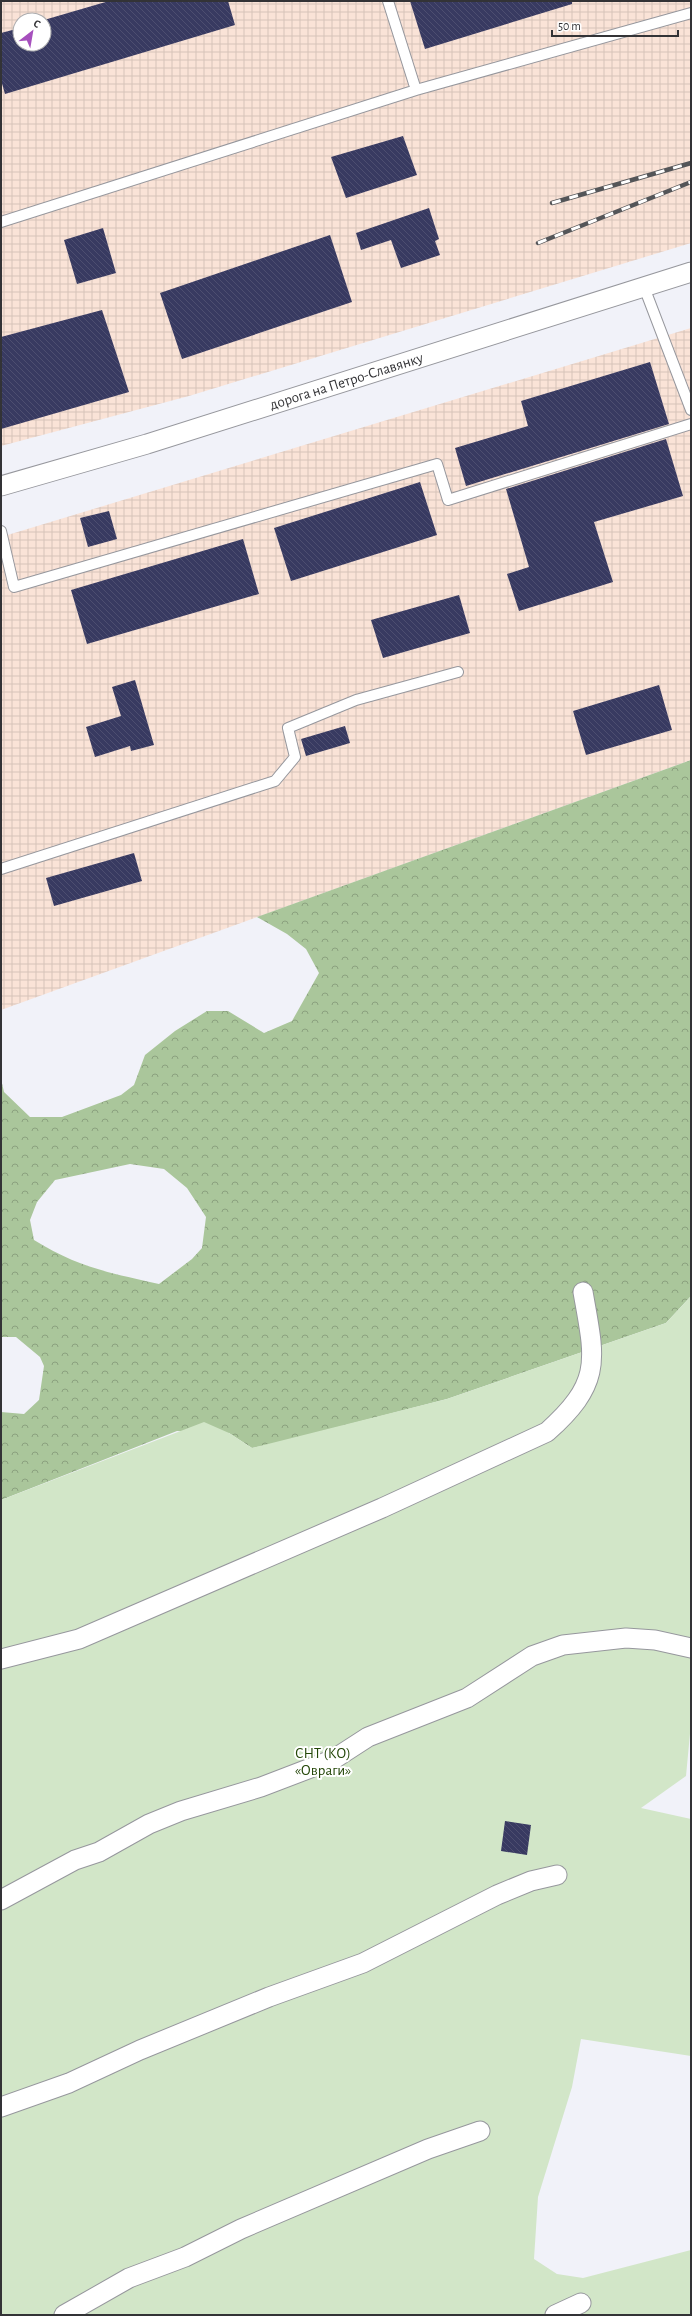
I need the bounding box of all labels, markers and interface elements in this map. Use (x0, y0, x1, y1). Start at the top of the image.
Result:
north arrow (12, 12, 52, 52)
scale bar (552, 12, 678, 38)
text: С (31, 18, 42, 30)
text: 50 m (558, 20, 581, 32)
street label: дорога на Петро-Славянку (268, 350, 425, 412)
park label: СНТ (КО) «Овраги» (295, 1746, 351, 1778)

